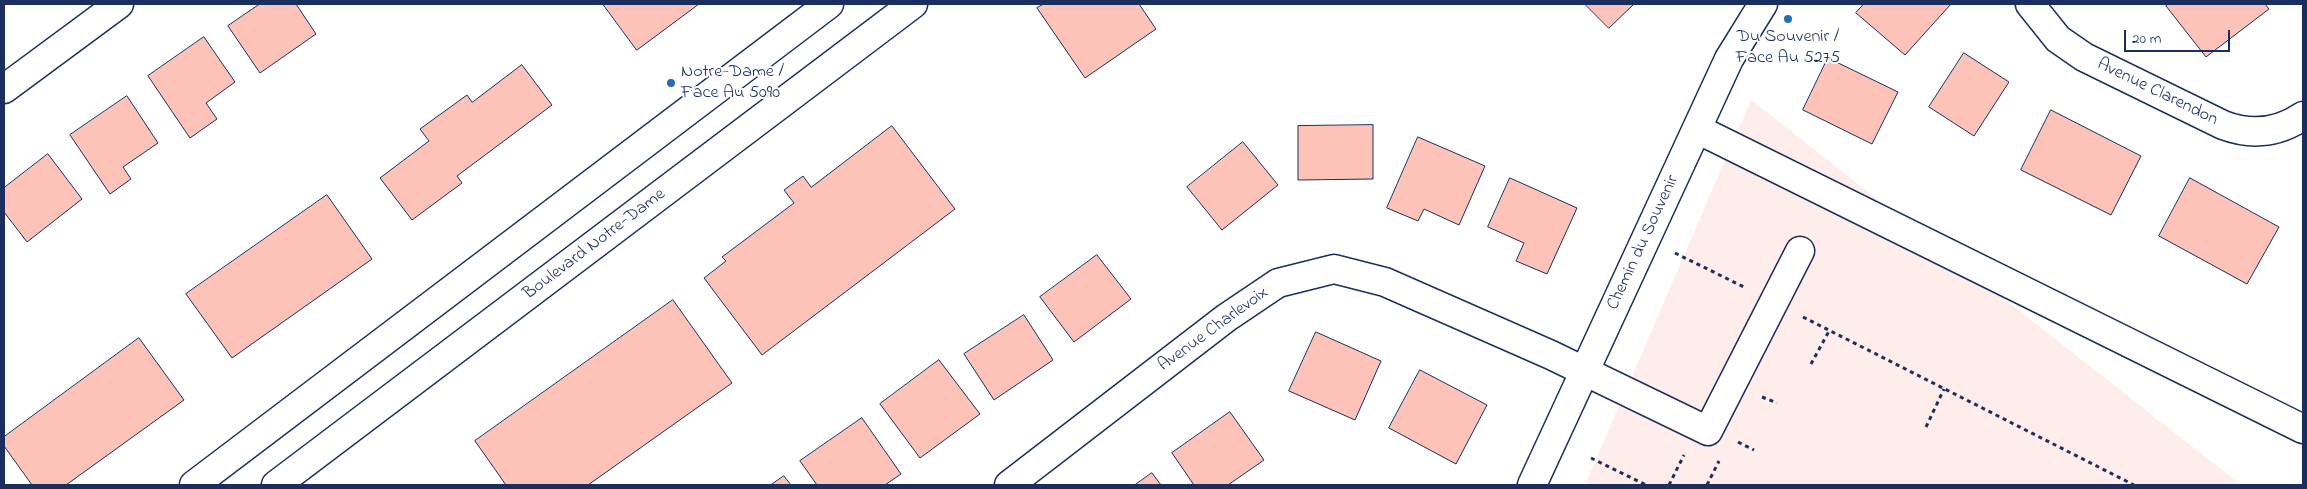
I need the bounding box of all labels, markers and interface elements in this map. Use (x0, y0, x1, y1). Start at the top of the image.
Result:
marker: Du Souvenir / Face Au 5275 (1782, 13, 1794, 25)
scale bar (2127, 20, 2233, 52)
place label: Du Souvenir / Face Au 5275 (1736, 27, 1840, 70)
text: 20 m (2132, 28, 2161, 50)
street label: Avenue Clarendon (2093, 54, 2221, 132)
place label: Notre-Dame / Face Au 5090 (681, 62, 784, 104)
marker: Notre-Dame / Face Au 5090 (665, 77, 677, 89)
street label: Chemin du Souvenir (1603, 172, 1685, 314)
street label: Boulevard Notre-Dame (520, 184, 670, 306)
street label: Avenue Charlevoix (1155, 283, 1273, 377)

